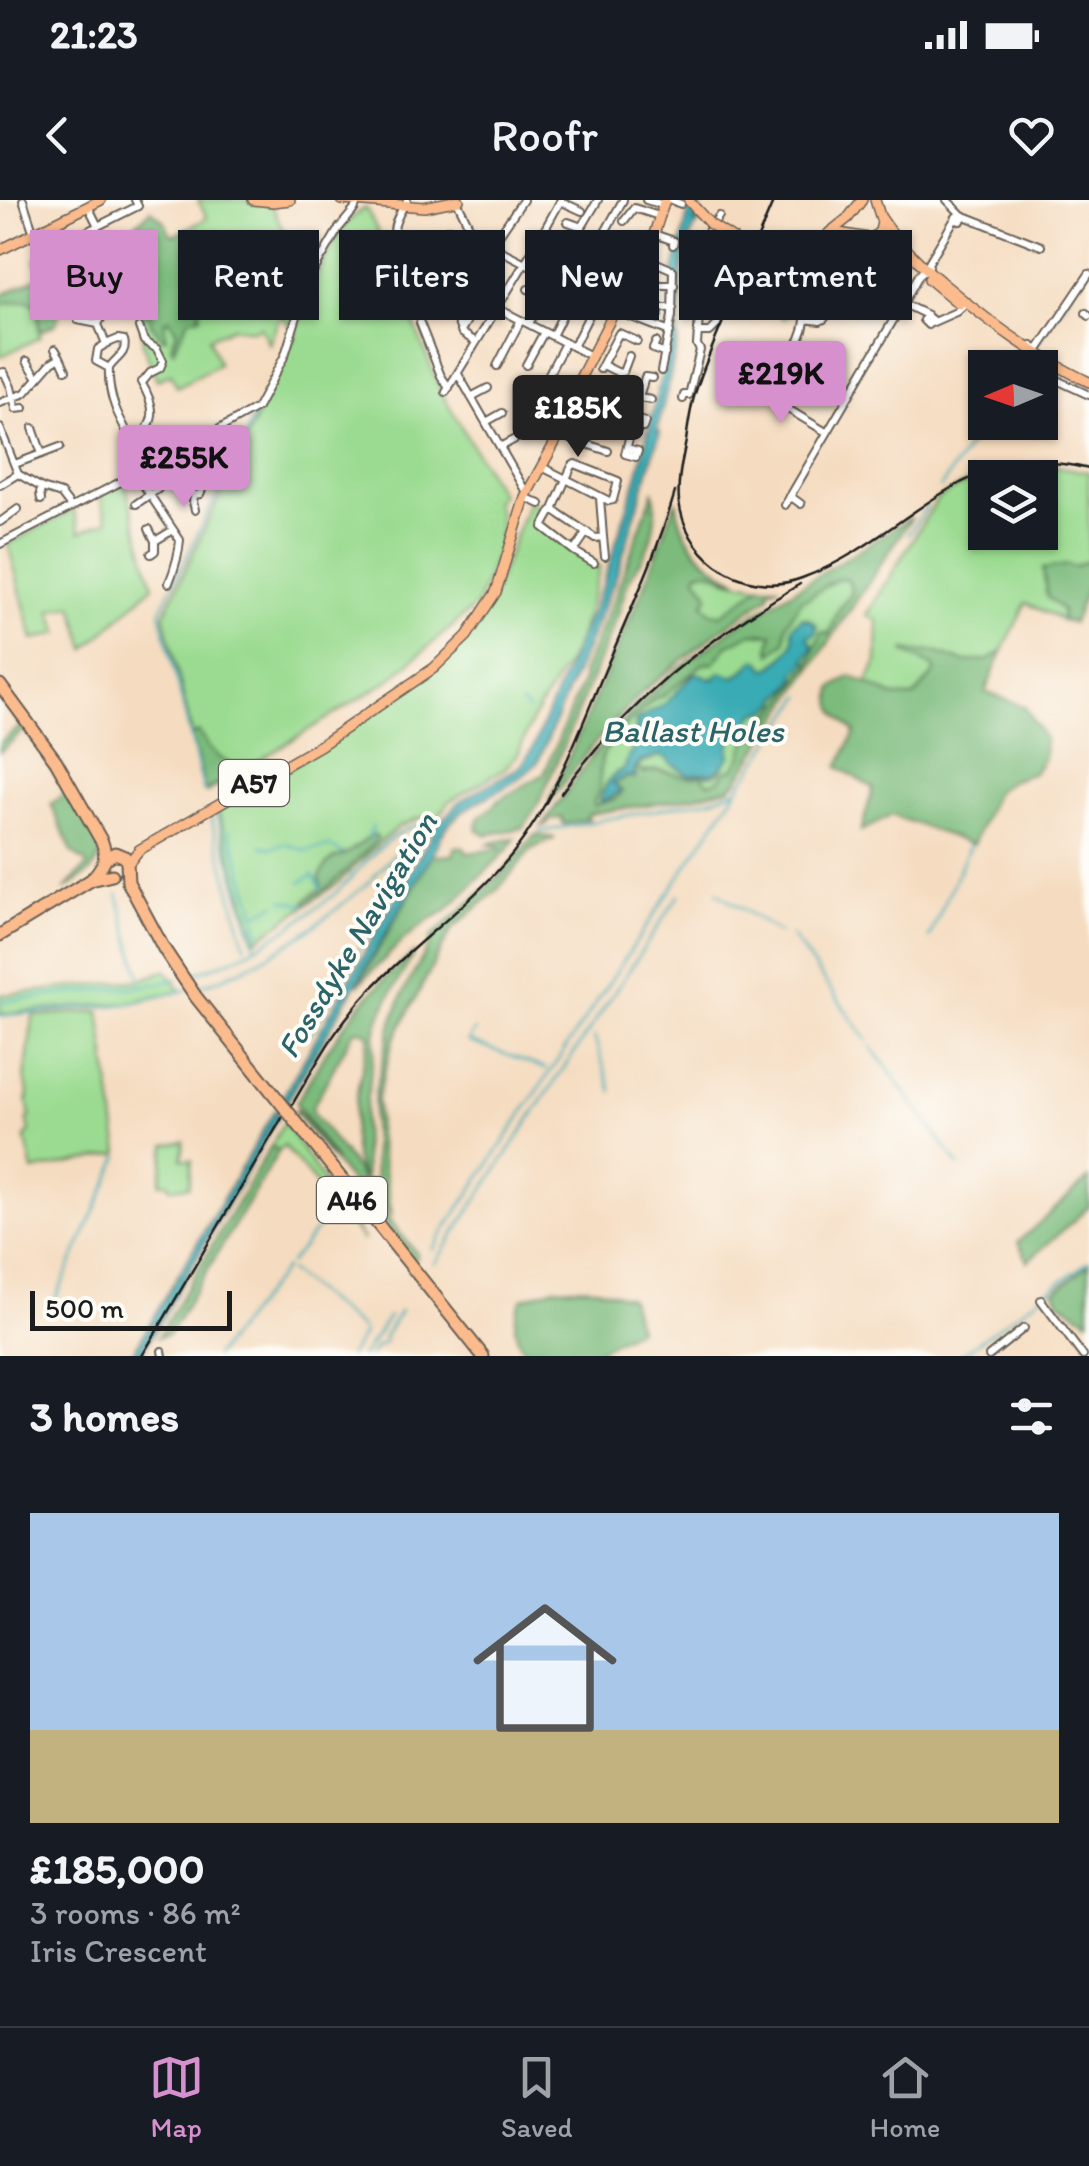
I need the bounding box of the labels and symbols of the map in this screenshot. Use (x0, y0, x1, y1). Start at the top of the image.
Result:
pin: £219K (711, 341, 851, 426)
north arrow (968, 350, 1058, 440)
pin: £185K (508, 375, 648, 460)
pin: £255K (114, 425, 254, 510)
water label: Ballast Holes (602, 712, 786, 750)
road number: A57 (219, 760, 289, 806)
water label: Fossdyke Navigation (269, 805, 446, 1065)
road number: A46 (317, 1177, 387, 1223)
scale bar (30, 1286, 232, 1330)

